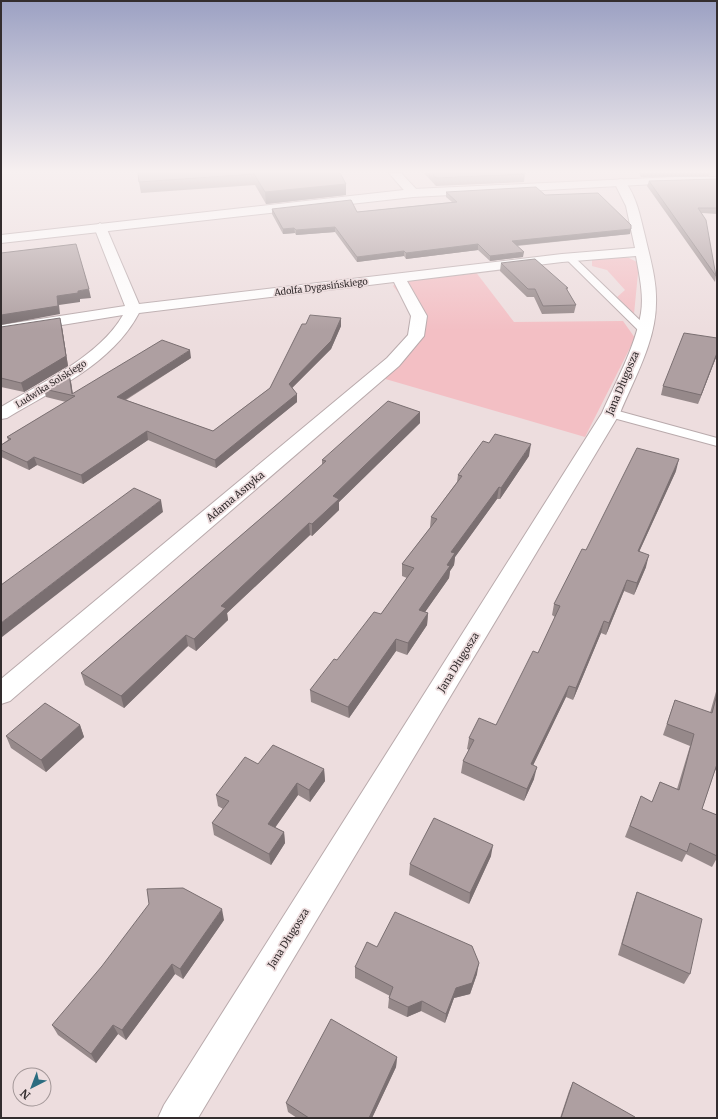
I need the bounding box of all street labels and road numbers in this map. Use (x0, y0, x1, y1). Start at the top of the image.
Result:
street label: Adolfa Dygasińskiego (273, 275, 368, 298)
street label: Jana Długosza (603, 349, 642, 418)
street label: Ludwika Solskiego (13, 357, 88, 410)
street label: Adama Asnyka (203, 468, 267, 525)
street label: Jana Długosza (434, 629, 482, 695)
street label: Jana Długosza (264, 905, 312, 971)

